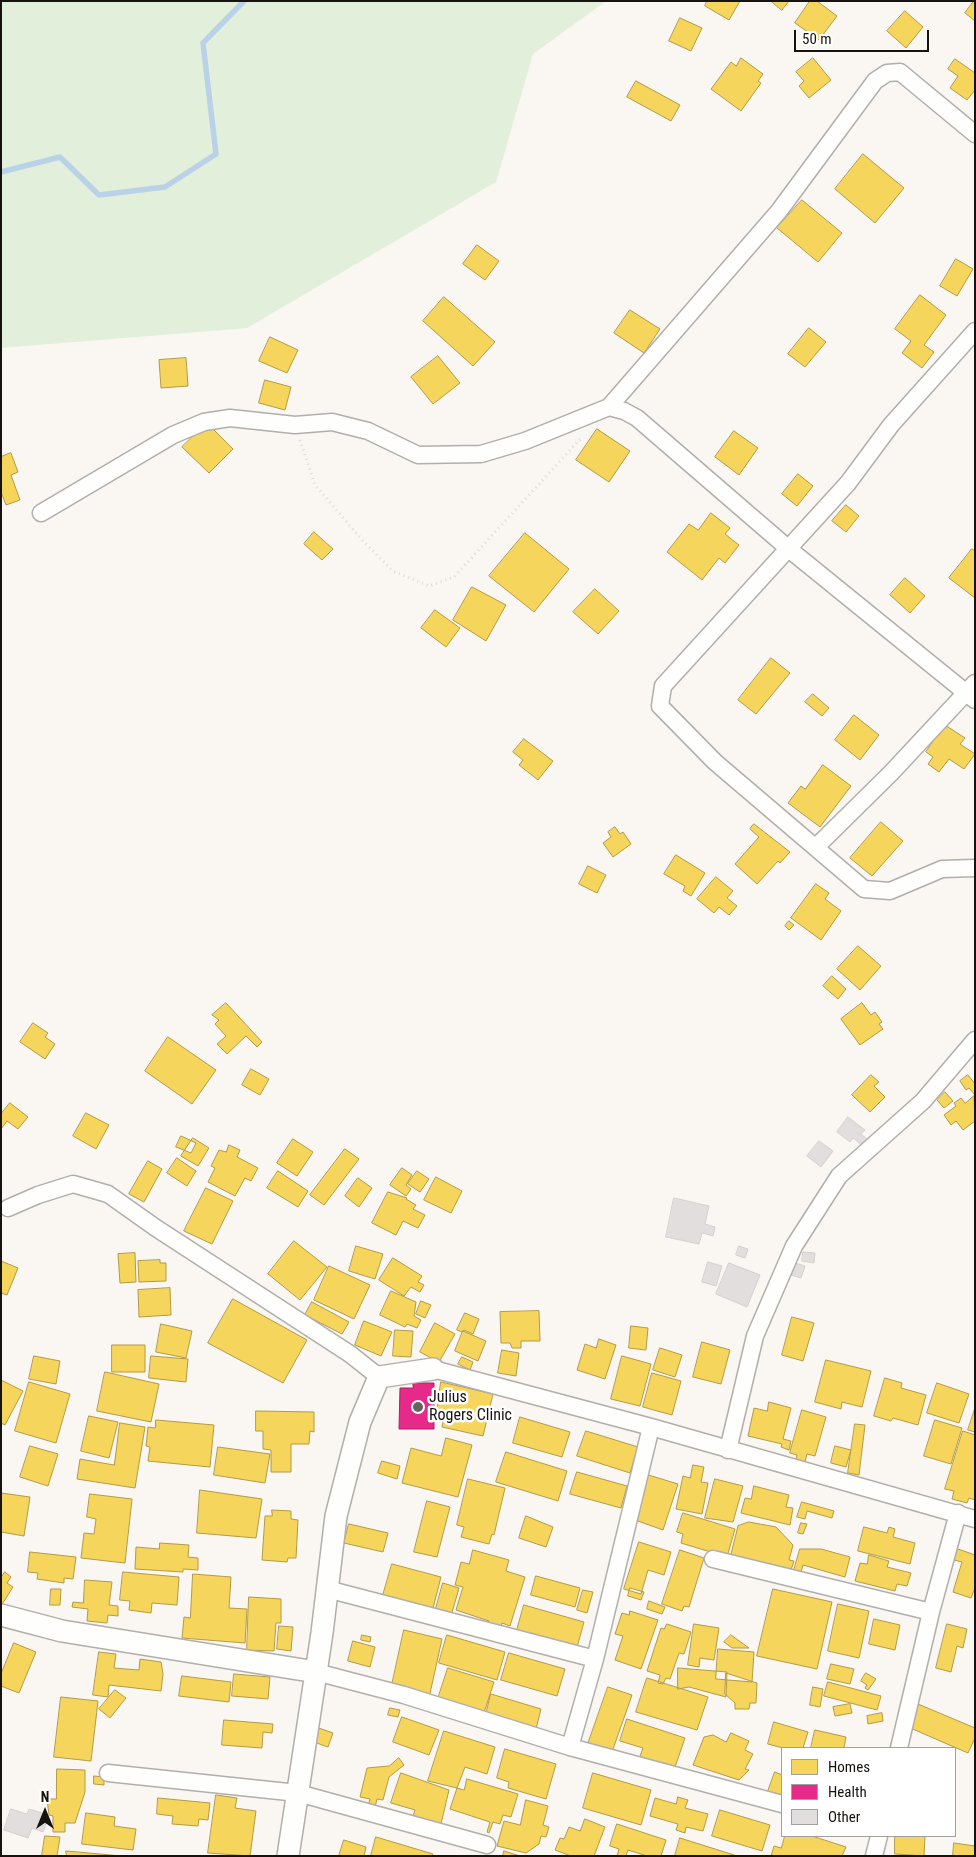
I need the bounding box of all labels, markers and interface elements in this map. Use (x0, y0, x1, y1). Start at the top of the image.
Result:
scale bar (796, 20, 931, 52)
text: 50 m (802, 30, 832, 48)
place label: Julius Rogers Clinic (429, 1388, 512, 1426)
marker: Julius Rogers Clinic (411, 1400, 425, 1414)
legend (781, 1747, 956, 1837)
text: Homes (828, 1758, 870, 1776)
text: Health (828, 1783, 867, 1801)
north arrow (20, 1787, 70, 1837)
text: N (41, 1789, 49, 1805)
text: Other (828, 1808, 860, 1826)

